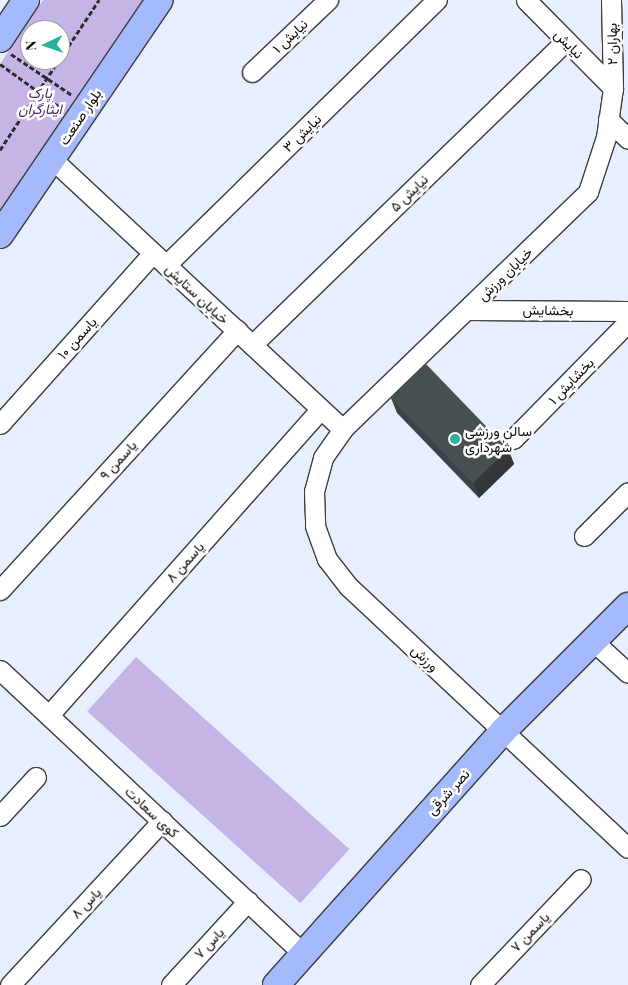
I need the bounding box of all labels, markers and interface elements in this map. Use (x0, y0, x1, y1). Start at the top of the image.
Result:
street label: نیایش ۱ (269, 16, 311, 56)
north arrow (20, 20, 70, 70)
street label: بهاران ۲ (603, 23, 621, 65)
street label: نیایش (551, 26, 587, 62)
text: N (21, 40, 40, 51)
park label: پارک ایثارگران (18, 85, 62, 118)
street label: بلوار صنعت (55, 86, 105, 148)
street label: نیایش ۳ (279, 111, 325, 155)
street label: نیایش ۵ (387, 171, 431, 215)
street label: خیابان ورزش (474, 244, 536, 304)
street label: خیابان ستایش (162, 260, 232, 328)
street label: بخشایش (522, 301, 574, 319)
street label: یاسمن ۱۰ (54, 314, 100, 362)
street label: بخشایش ۱ (545, 354, 597, 408)
place label: سالن ورزشی شهرداری (465, 423, 532, 456)
marker: سالن ورزشی شهرداری (449, 433, 461, 445)
street label: یاسمن ۹ (96, 437, 140, 483)
street label: یاسمن ۸ (162, 538, 208, 586)
street label: ورزش (408, 641, 442, 675)
street label: نصر شرقی (423, 766, 473, 818)
street label: کوی سعادت (122, 783, 182, 841)
street label: یاس ۸ (67, 884, 105, 922)
street label: یاسمن ۷ (507, 909, 553, 955)
street label: یاس ۷ (190, 924, 228, 962)

